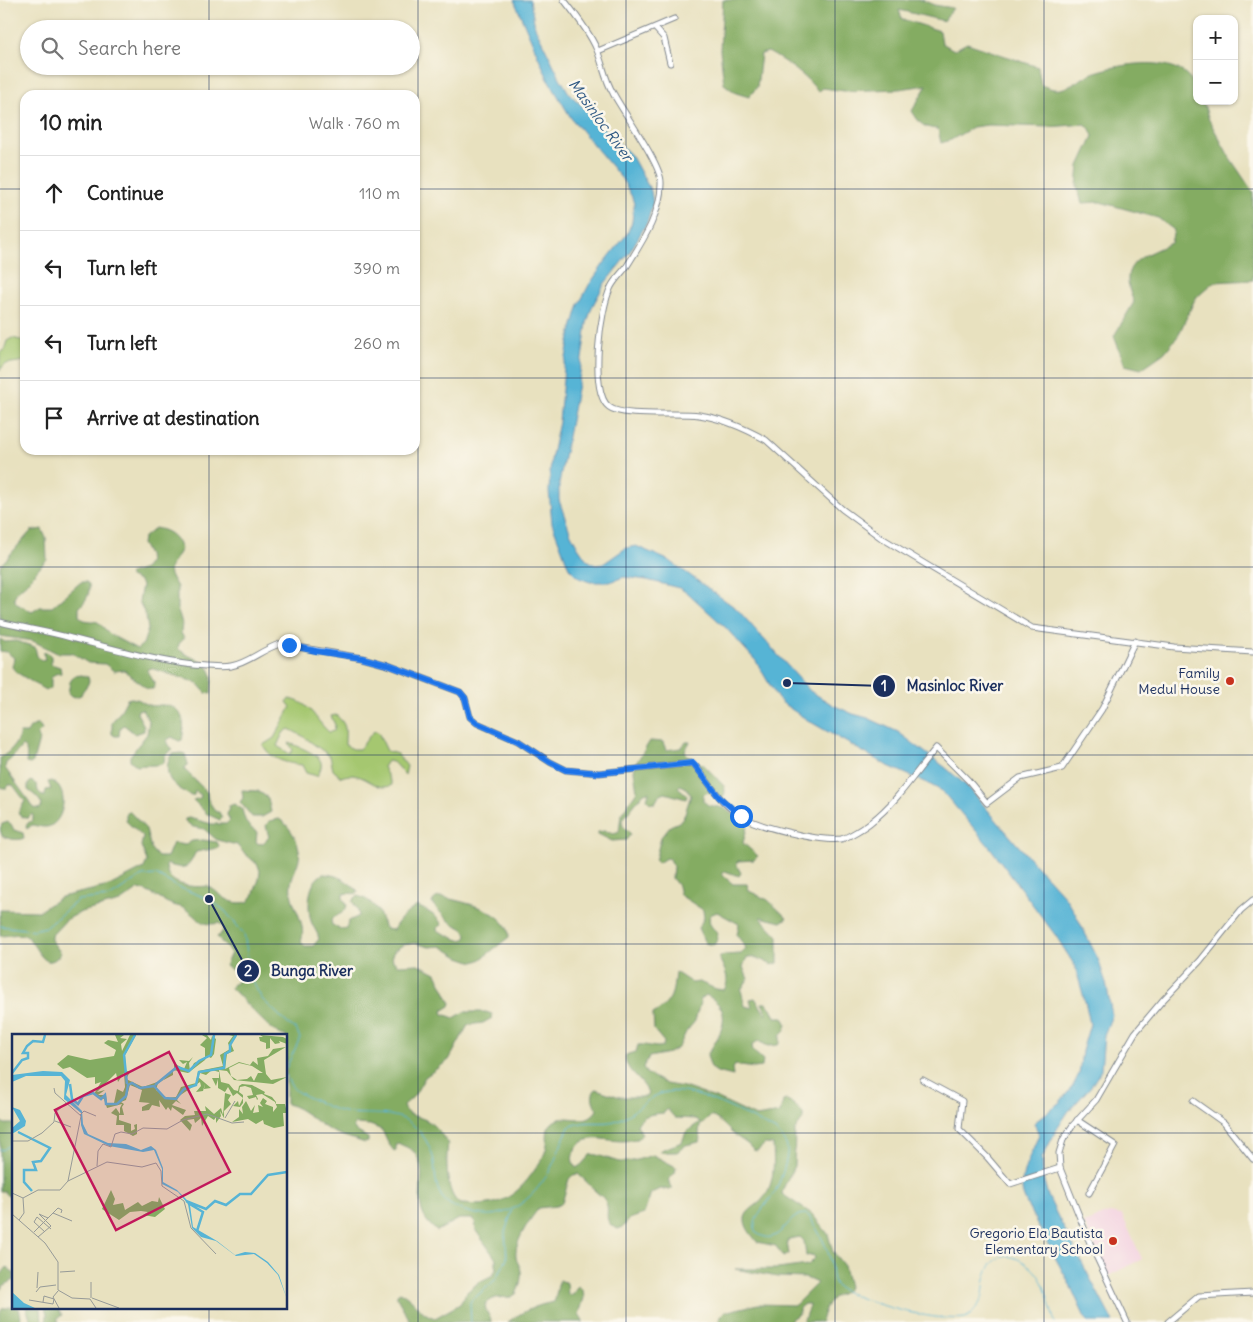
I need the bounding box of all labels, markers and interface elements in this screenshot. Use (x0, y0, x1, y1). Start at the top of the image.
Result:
map controls (1193, 15, 1238, 105)
button: + (1193, 15, 1238, 60)
search box (20, 20, 420, 75)
icon: search (38, 34, 66, 62)
text: Search here (78, 36, 181, 60)
button: − (1193, 60, 1238, 105)
water label: Masinloc River (565, 75, 638, 166)
text: 10 min (40, 109, 102, 136)
text: Walk · 760 m (309, 113, 400, 133)
icon: ahead (40, 179, 68, 207)
text: Continue (87, 181, 164, 205)
text: 110 m (359, 183, 400, 203)
icon: left (40, 254, 68, 282)
text: Turn left (87, 256, 157, 280)
text: 390 m (353, 258, 400, 278)
icon: left (40, 329, 68, 357)
text: Turn left (87, 331, 157, 355)
text: 260 m (354, 333, 400, 353)
icon: arrive (40, 404, 68, 432)
text: Arrive at destination (87, 406, 260, 430)
route end (278, 634, 301, 657)
place label: Family Medul House (1138, 664, 1220, 698)
callout: Masinloc River (872, 671, 1013, 701)
marker: Family Medul House (1224, 675, 1236, 687)
text: 1 (881, 676, 887, 695)
text: Masinloc River (907, 676, 1004, 695)
route start (730, 805, 753, 828)
callout: Bunga River (236, 956, 363, 986)
text: 2 (244, 961, 252, 980)
text: Bunga River (271, 961, 354, 981)
inset map (12, 1034, 288, 1310)
place label: Gregorio Ela Bautista Elementary School (969, 1224, 1103, 1258)
marker: Gregorio Ela Bautista Elementary School (1107, 1235, 1119, 1247)

